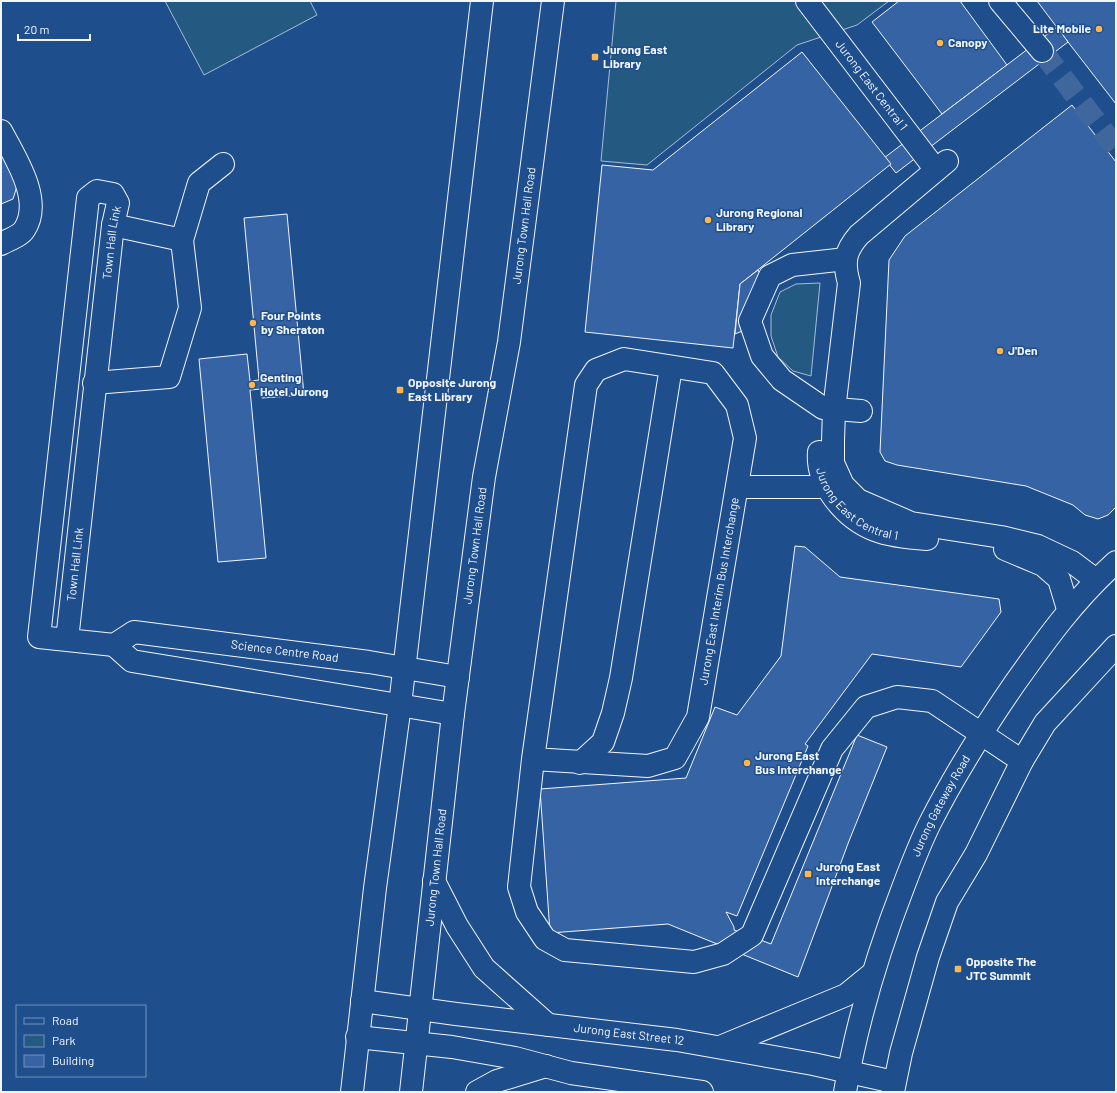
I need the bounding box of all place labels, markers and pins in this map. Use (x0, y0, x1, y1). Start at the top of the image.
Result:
place label: Lite Mobile (1033, 21, 1091, 35)
marker: Lite Mobile (1094, 24, 1104, 34)
place label: Canopy (948, 35, 987, 49)
marker: Canopy (935, 38, 945, 48)
place label: Jurong East Library (603, 42, 668, 70)
marker: Jurong East Library (590, 52, 600, 62)
place label: Jurong Regional Library (716, 205, 802, 233)
marker: Jurong Regional Library (703, 215, 713, 225)
place label: Four Points by Sheraton (261, 308, 325, 336)
marker: Four Points by Sheraton (248, 318, 258, 328)
place label: J'Den (1008, 343, 1038, 357)
marker: J'Den (995, 346, 1005, 356)
place label: Genting Hotel Jurong (260, 370, 329, 398)
place label: Opposite Jurong East Library (408, 375, 496, 403)
marker: Genting Hotel Jurong (247, 380, 257, 390)
marker: Opposite Jurong East Library (395, 385, 405, 395)
place label: Jurong East Bus Interchange (755, 748, 842, 776)
marker: Jurong East Bus Interchange (742, 758, 752, 768)
place label: Jurong East Interchange (816, 859, 881, 887)
marker: Jurong East Interchange (803, 869, 813, 879)
place label: Opposite The JTC Summit (966, 954, 1037, 982)
marker: Opposite The JTC Summit (953, 964, 963, 974)

